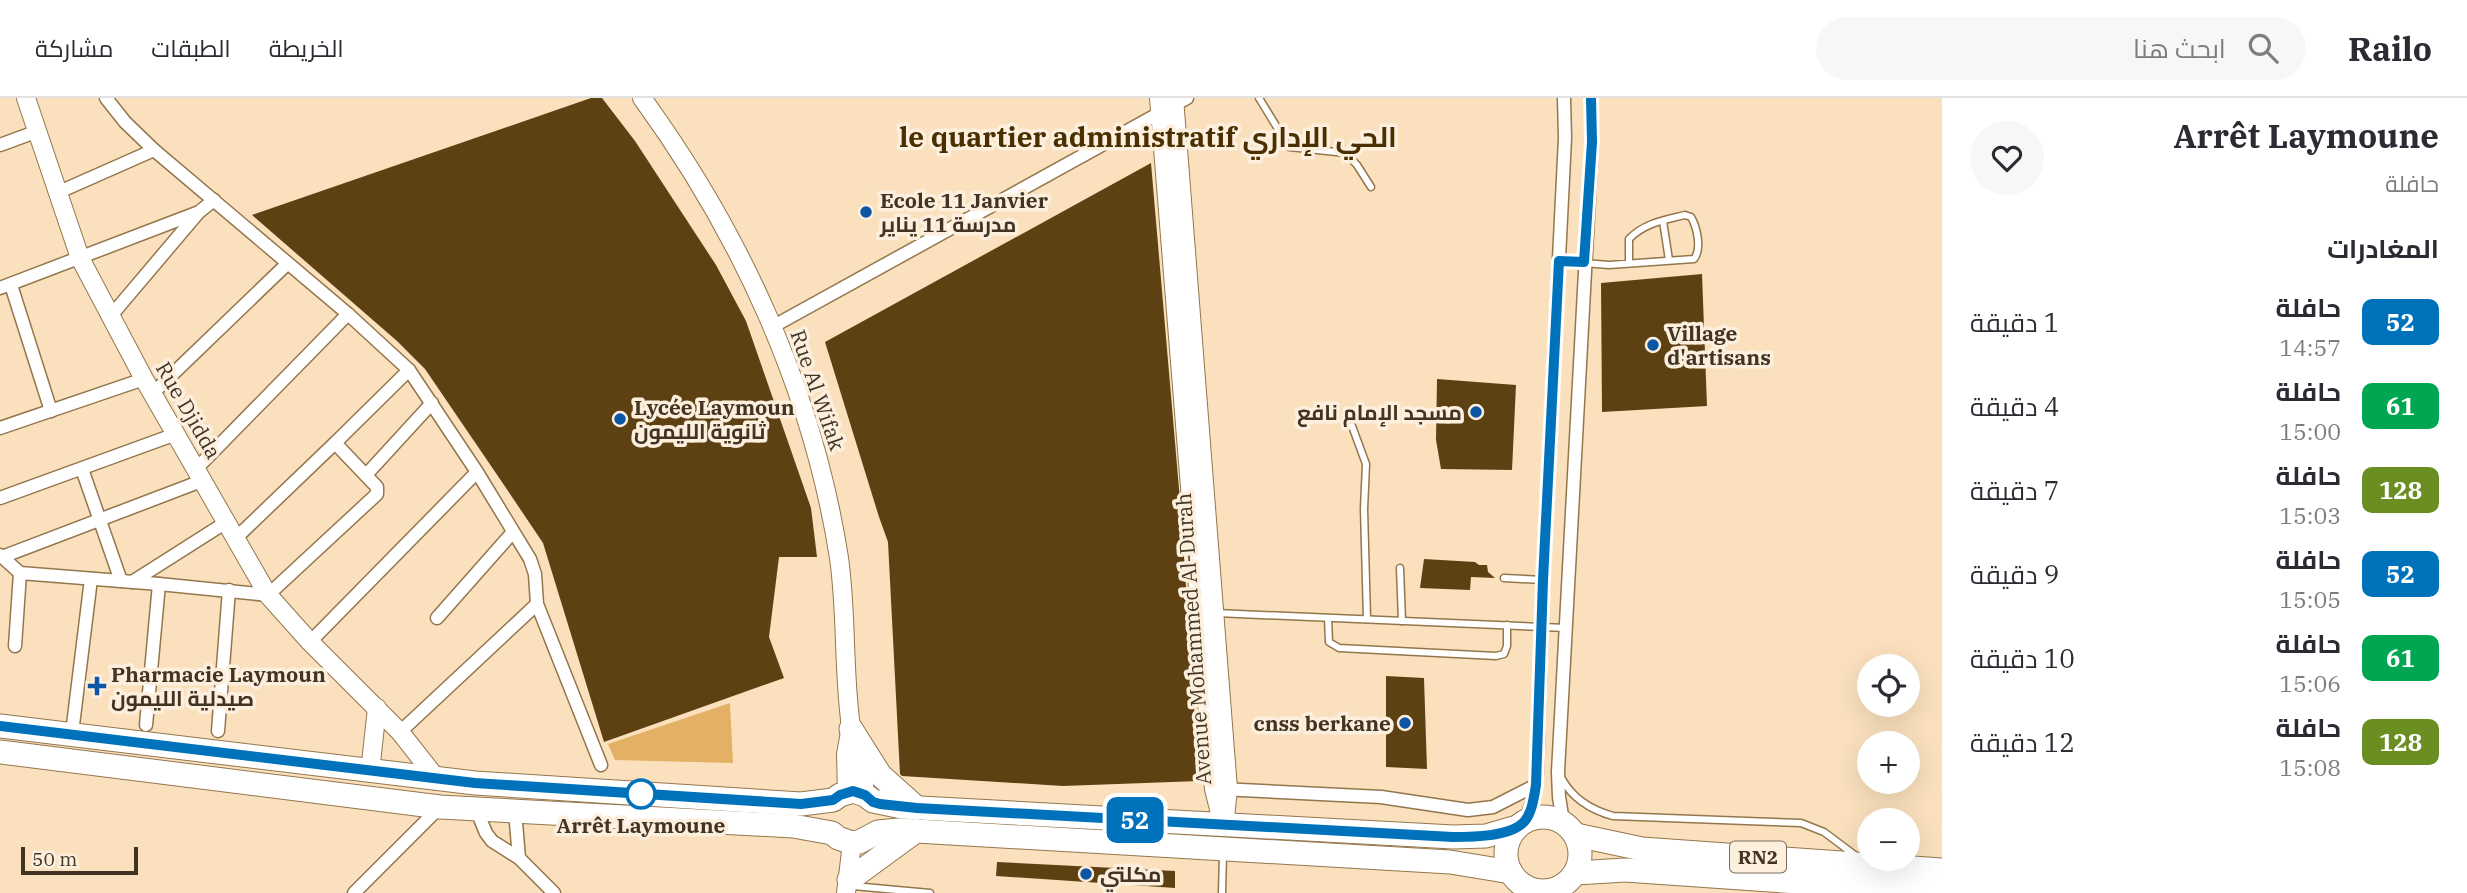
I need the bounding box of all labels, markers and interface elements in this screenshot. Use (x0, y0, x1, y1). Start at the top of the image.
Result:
search box (1816, 17, 2306, 80)
text: Railo (2348, 27, 2432, 70)
icon: search (2244, 29, 2282, 67)
text: ابحث هنا (2133, 31, 2226, 65)
text: مشاركة (35, 32, 113, 64)
text: الطبقات (151, 32, 231, 64)
text: الخريطة (269, 32, 344, 64)
text: Arrêt Laymoune (2173, 114, 2439, 157)
district label: le quartier administratif الحي الإداري (899, 118, 1397, 160)
button: heart (1970, 121, 2044, 195)
text: حافلة (2385, 168, 2439, 198)
place label: Ecole 11 Janvier مدرسة 11 يناير (879, 186, 1049, 238)
marker: Ecole 11 Janvier مدرسة 11 يناير (858, 204, 874, 220)
text: المغادرات (2327, 231, 2439, 265)
text: حافلة (2276, 290, 2341, 324)
text: 1 دقيقة (1970, 305, 2059, 339)
text: 52 (2386, 306, 2415, 338)
place label: Village d'artisans (1667, 319, 1771, 371)
street label: Rue Al Wifak (784, 326, 852, 455)
text: 14:57 (2279, 332, 2341, 362)
marker: Village d'artisans (1645, 337, 1661, 353)
street label: Rue Djidda (150, 356, 228, 464)
text: حافلة (2276, 374, 2341, 408)
text: 4 دقيقة (1970, 389, 2059, 423)
text: 61 (2386, 390, 2415, 422)
place label: Lycée Laymoun ثانوية الليمون (634, 393, 795, 445)
place label: مسجد الإمام نافع (1297, 398, 1462, 427)
marker: مسجد الإمام نافع (1468, 404, 1484, 420)
marker: Lycée Laymoun ثانوية الليمون (612, 411, 628, 427)
text: 15:00 (2279, 416, 2341, 446)
text: حافلة (2276, 458, 2341, 492)
text: 7 دقيقة (1970, 473, 2059, 507)
text: 128 (2379, 474, 2422, 506)
street label: Avenue Mohammed Al-Durah (1169, 492, 1217, 786)
text: 15:03 (2279, 500, 2341, 530)
text: حافلة (2276, 542, 2341, 576)
text: 9 دقيقة (1970, 557, 2059, 591)
text: 52 (2386, 558, 2415, 590)
text: 15:05 (2279, 584, 2341, 614)
text: حافلة (2276, 626, 2341, 660)
text: 10 دقيقة (1970, 641, 2075, 675)
text: 61 (2386, 642, 2415, 674)
map controls (1857, 654, 1920, 871)
button: locate (1857, 654, 1920, 717)
place label: Pharmacie Laymoun صيدلية الليمون (111, 660, 326, 712)
text: 15:06 (2279, 668, 2341, 698)
marker: Pharmacie Laymoun صيدلية الليمون (89, 678, 105, 694)
place label: cnss berkane (1253, 709, 1391, 737)
text: حافلة (2276, 710, 2341, 744)
marker: cnss berkane (1397, 715, 1413, 731)
text: 12 دقيقة (1970, 725, 2075, 759)
text: 128 (2379, 726, 2422, 758)
button: + (1857, 731, 1920, 794)
text: 15:08 (2279, 752, 2341, 782)
marker: Arrêt Laymoune (626, 779, 656, 809)
line badge: 52 (1104, 797, 1166, 843)
text: 52 (1121, 804, 1149, 836)
button: − (1857, 808, 1920, 871)
place label: Arrêt Laymoune (557, 811, 726, 839)
road number: RN2 (1730, 842, 1786, 872)
scale bar (21, 844, 138, 876)
text: 50 m (32, 847, 77, 871)
place label: مكلتي (1100, 860, 1162, 892)
marker: مكلتي (1078, 866, 1094, 882)

